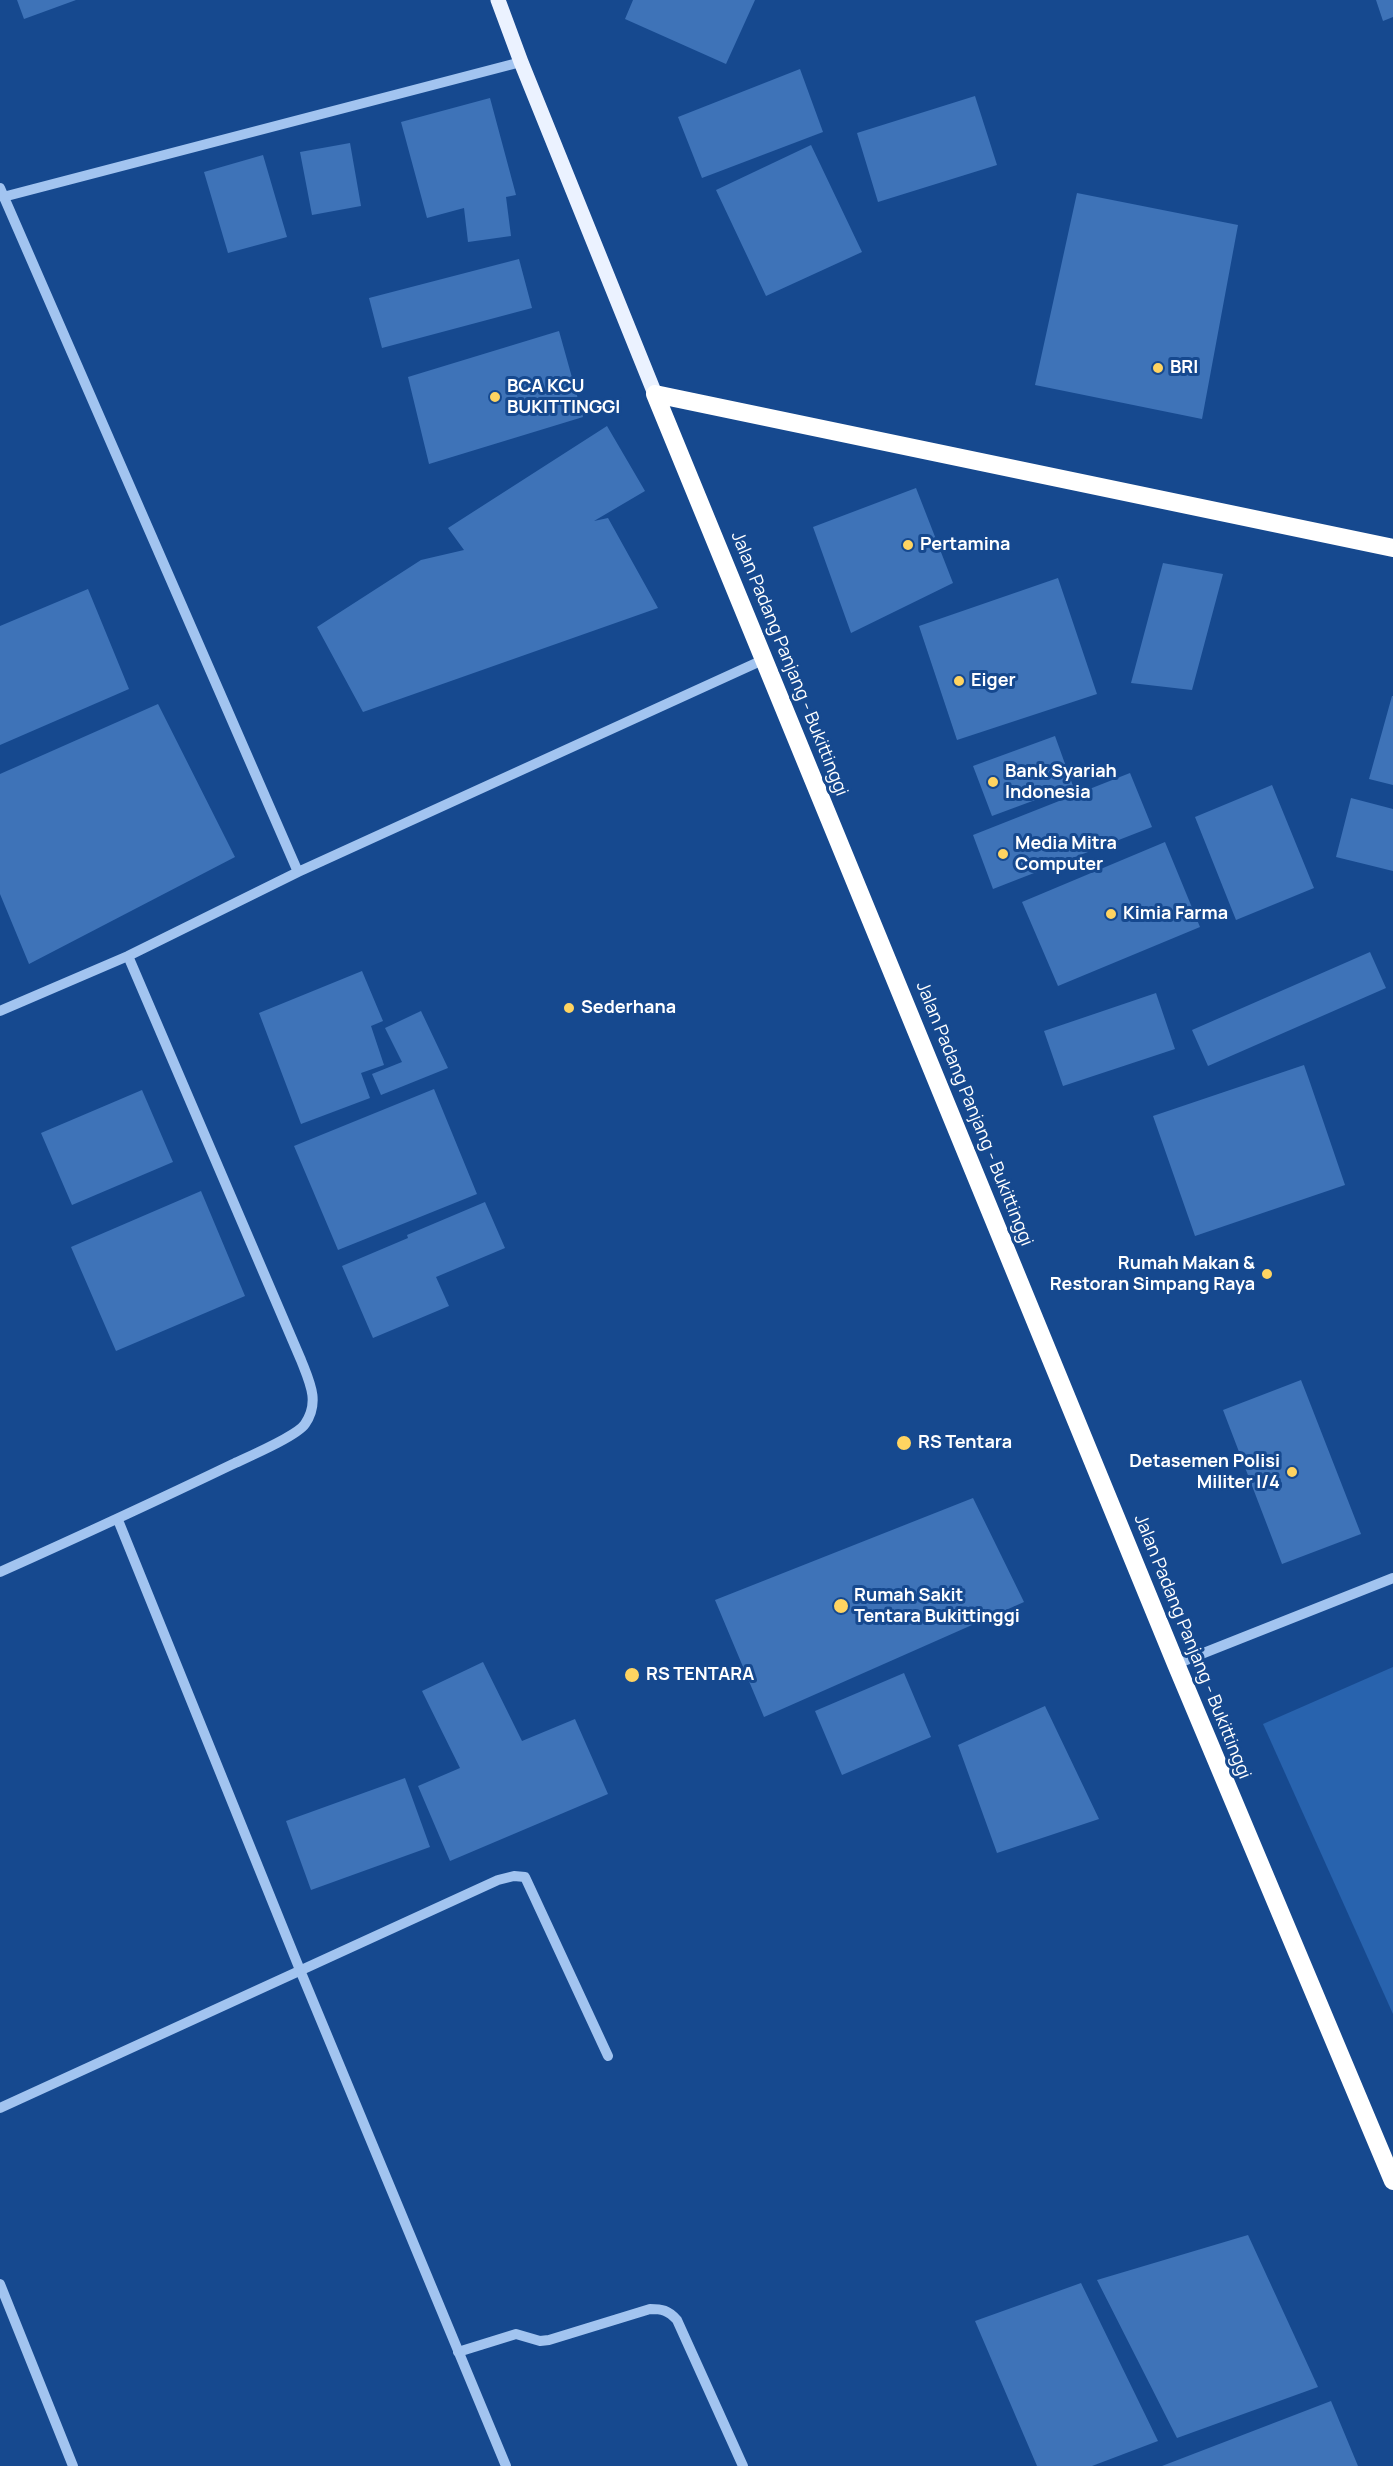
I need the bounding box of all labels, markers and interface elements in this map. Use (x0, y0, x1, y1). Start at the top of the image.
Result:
place label: BRI (1170, 357, 1198, 379)
marker: BRI (1151, 361, 1165, 375)
place label: BCA KCU BUKITTINGGI (507, 376, 620, 418)
marker: BCA KCU BUKITTINGGI (488, 390, 502, 404)
street label: Jalan Padang Panjang - Bukittinggi (726, 529, 852, 799)
place label: Pertamina (920, 534, 1010, 556)
marker: Pertamina (901, 538, 915, 552)
place label: Eiger (971, 670, 1016, 692)
marker: Eiger (952, 674, 966, 688)
place label: Bank Syariah Indonesia (1005, 761, 1117, 804)
marker: Bank Syariah Indonesia (986, 775, 1000, 789)
place label: Media Mitra Computer (1015, 833, 1117, 876)
marker: Media Mitra Computer (996, 847, 1010, 861)
place label: Kimia Farma (1123, 903, 1228, 925)
marker: Kimia Farma (1104, 907, 1118, 921)
street label: Jalan Padang Panjang - Bukittinggi (911, 979, 1037, 1249)
place label: Sederhana (581, 997, 676, 1019)
marker: Sederhana (562, 1001, 576, 1015)
place label: Rumah Makan & Restoran Simpang Raya (1050, 1253, 1255, 1296)
marker: Rumah Makan & Restoran Simpang Raya (1260, 1267, 1274, 1281)
place label: RS Tentara (918, 1432, 1012, 1454)
marker: RS Tentara (895, 1434, 913, 1452)
place label: Detasemen Polisi Militer I/4 (1129, 1451, 1280, 1494)
marker: Detasemen Polisi Militer I/4 (1285, 1465, 1299, 1479)
street label: Jalan Padang Panjang - Bukittinggi (1129, 1512, 1255, 1782)
place label: Rumah Sakit Tentara Bukittinggi (854, 1585, 1020, 1628)
marker: Rumah Sakit Tentara Bukittinggi (832, 1597, 850, 1615)
place label: RS TENTARA (646, 1664, 754, 1686)
marker: RS TENTARA (623, 1666, 641, 1684)

